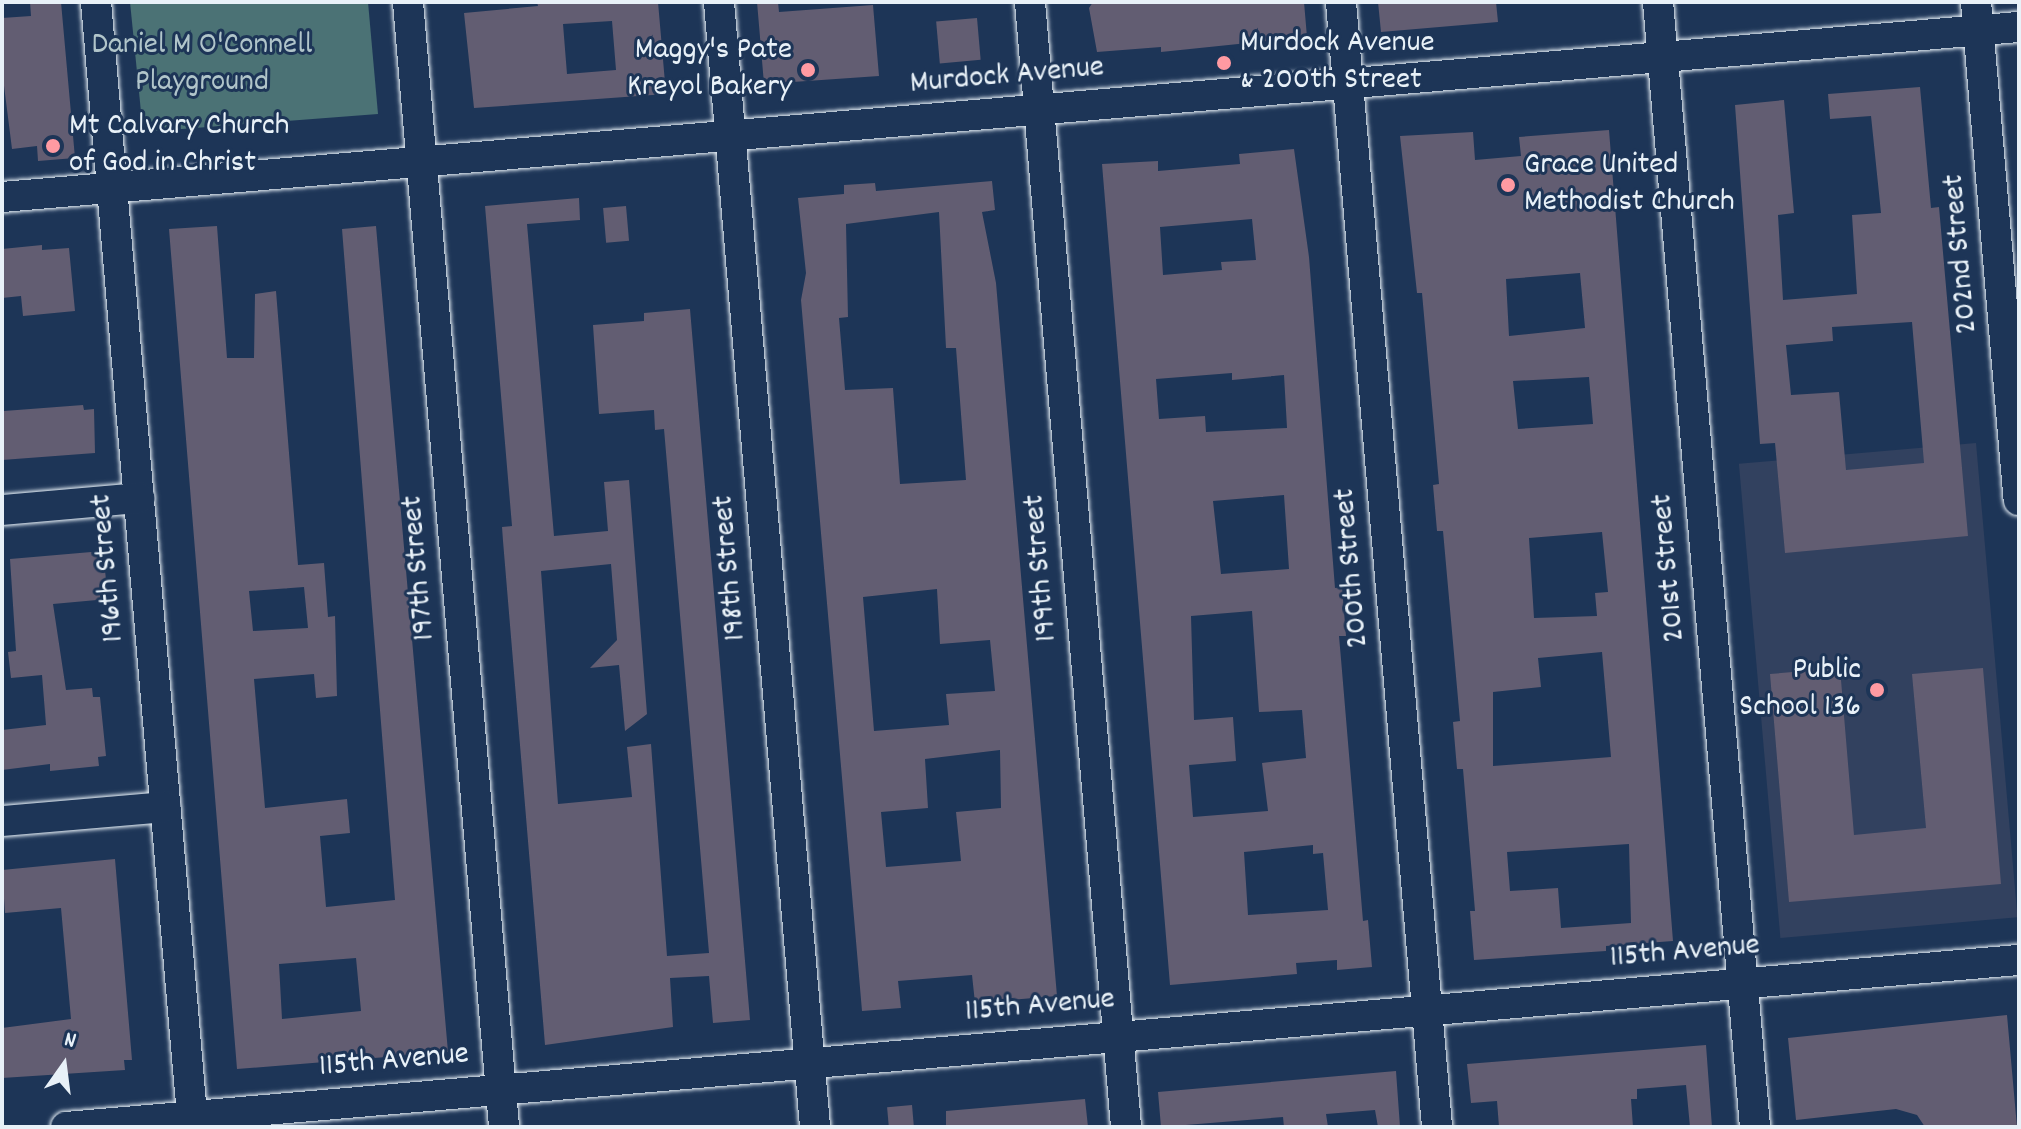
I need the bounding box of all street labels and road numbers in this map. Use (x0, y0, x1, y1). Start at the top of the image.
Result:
street label: Murdock Avenue (908, 49, 1106, 105)
street label: 202nd Street (1936, 172, 1988, 336)
street label: 200th Street (1327, 486, 1379, 650)
street label: 196th Street (83, 492, 135, 644)
street label: 201st Street (1644, 492, 1696, 644)
street label: 199th Street (1016, 493, 1068, 643)
street label: 197th Street (395, 494, 445, 642)
street label: 198th Street (706, 494, 756, 642)
street label: 115th Avenue (1609, 927, 1761, 979)
street label: 115th Avenue (964, 981, 1116, 1033)
street label: 115th Avenue (318, 1036, 470, 1088)

